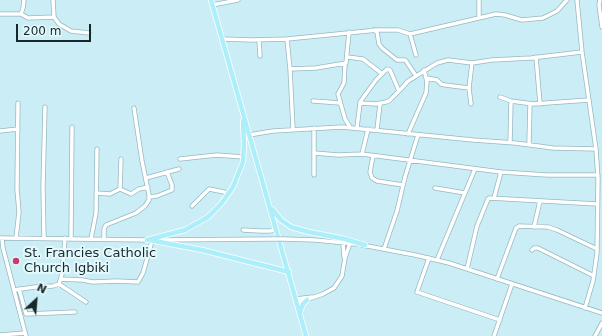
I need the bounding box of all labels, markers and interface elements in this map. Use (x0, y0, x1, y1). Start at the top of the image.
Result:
scale bar (18, 16, 93, 42)
text: 200 m (23, 24, 61, 38)
place label: St. Francies Catholic Church Igbiki (24, 246, 156, 277)
marker: St. Francies Catholic Church Igbiki (11, 256, 21, 266)
north arrow (16, 280, 56, 320)
text: N (34, 281, 48, 297)

